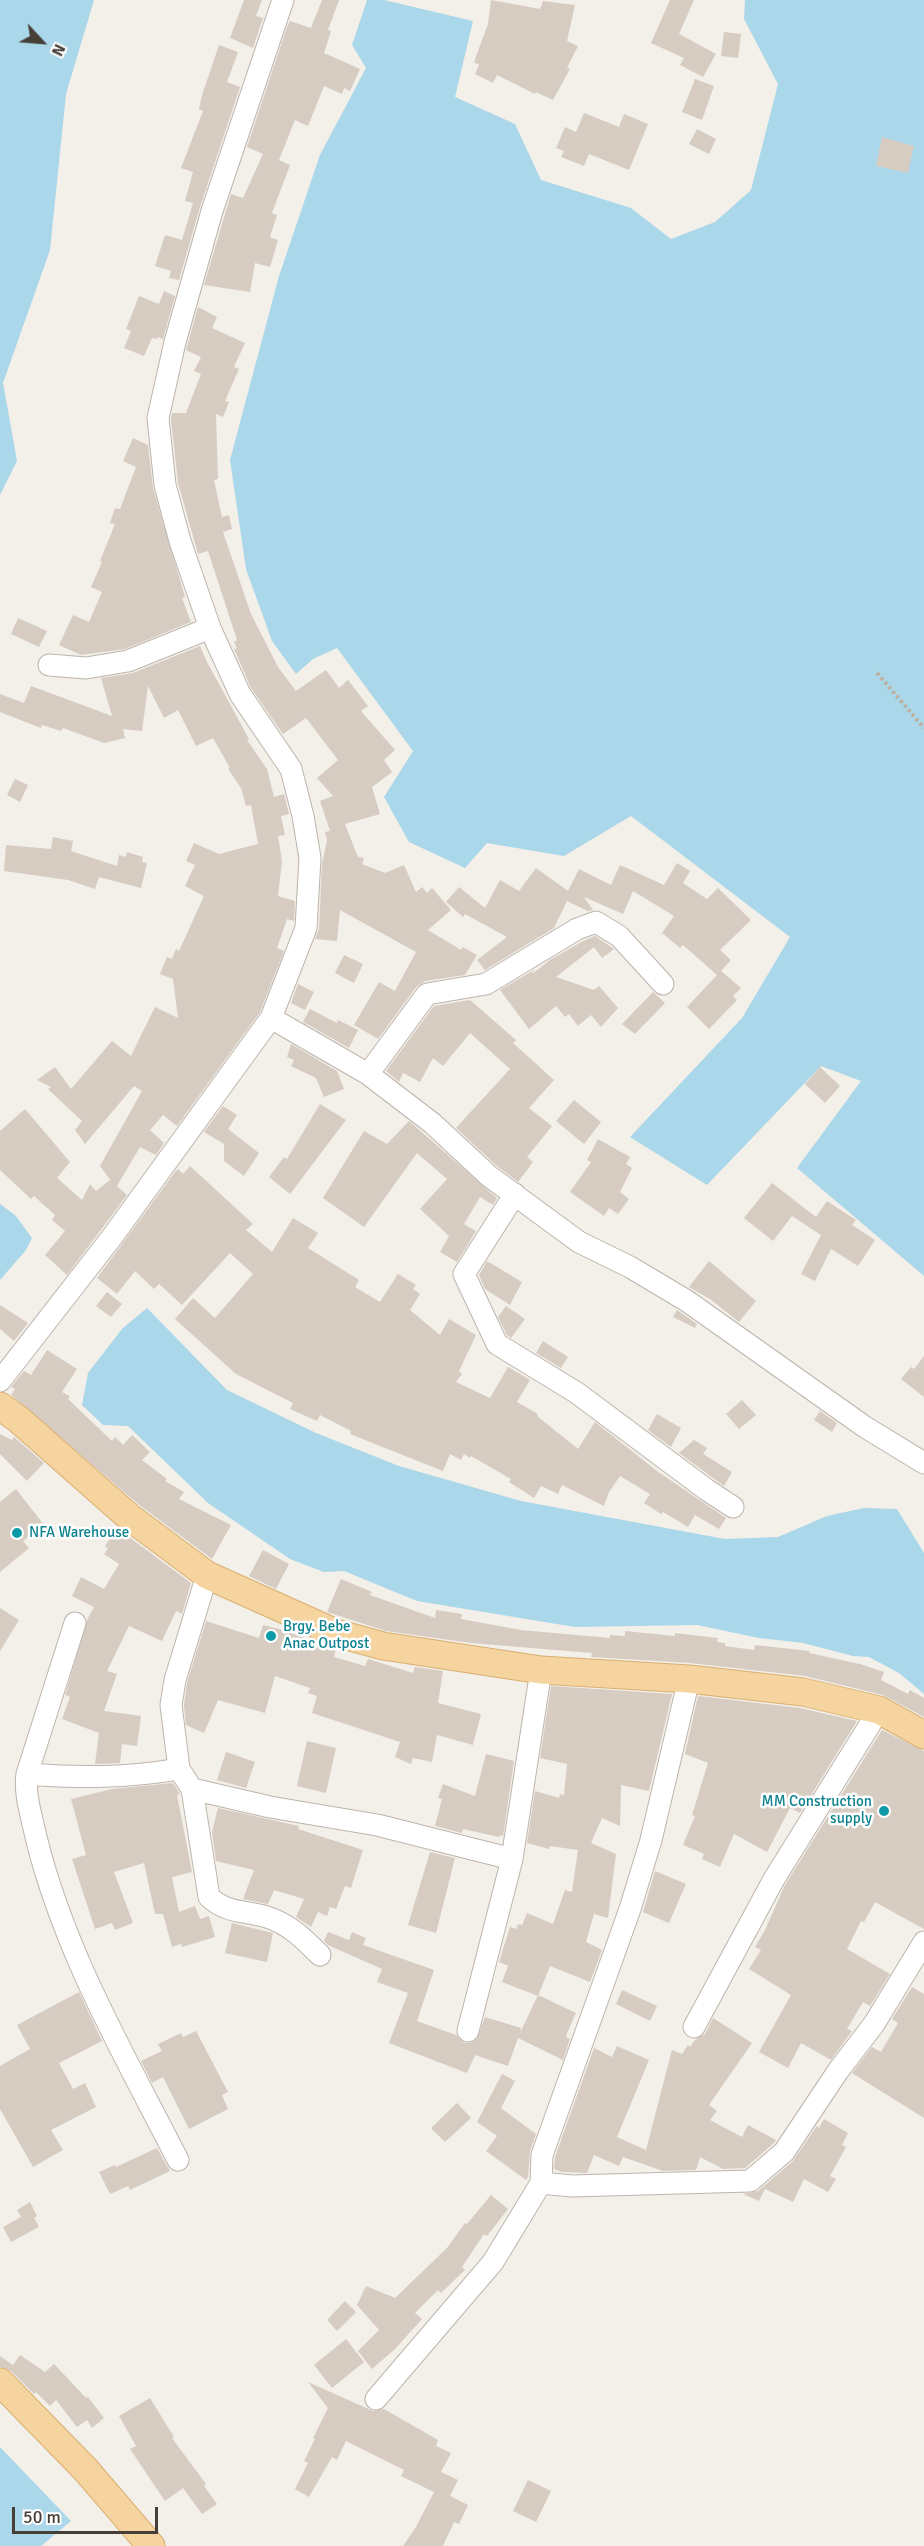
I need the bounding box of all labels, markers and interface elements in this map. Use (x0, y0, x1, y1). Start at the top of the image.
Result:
north arrow (12, 12, 72, 72)
text: N (47, 40, 70, 59)
place label: NFA Warehouse (29, 1524, 129, 1542)
marker: NFA Warehouse (10, 1526, 24, 1540)
place label: Brgy. Bebe Anac Outpost (283, 1618, 369, 1653)
marker: Brgy. Bebe Anac Outpost (264, 1629, 278, 1643)
place label: MM Construction supply (762, 1793, 872, 1828)
marker: MM Construction supply (877, 1804, 891, 1818)
scale bar (15, 2495, 160, 2533)
text: 50 m (23, 2506, 61, 2528)

